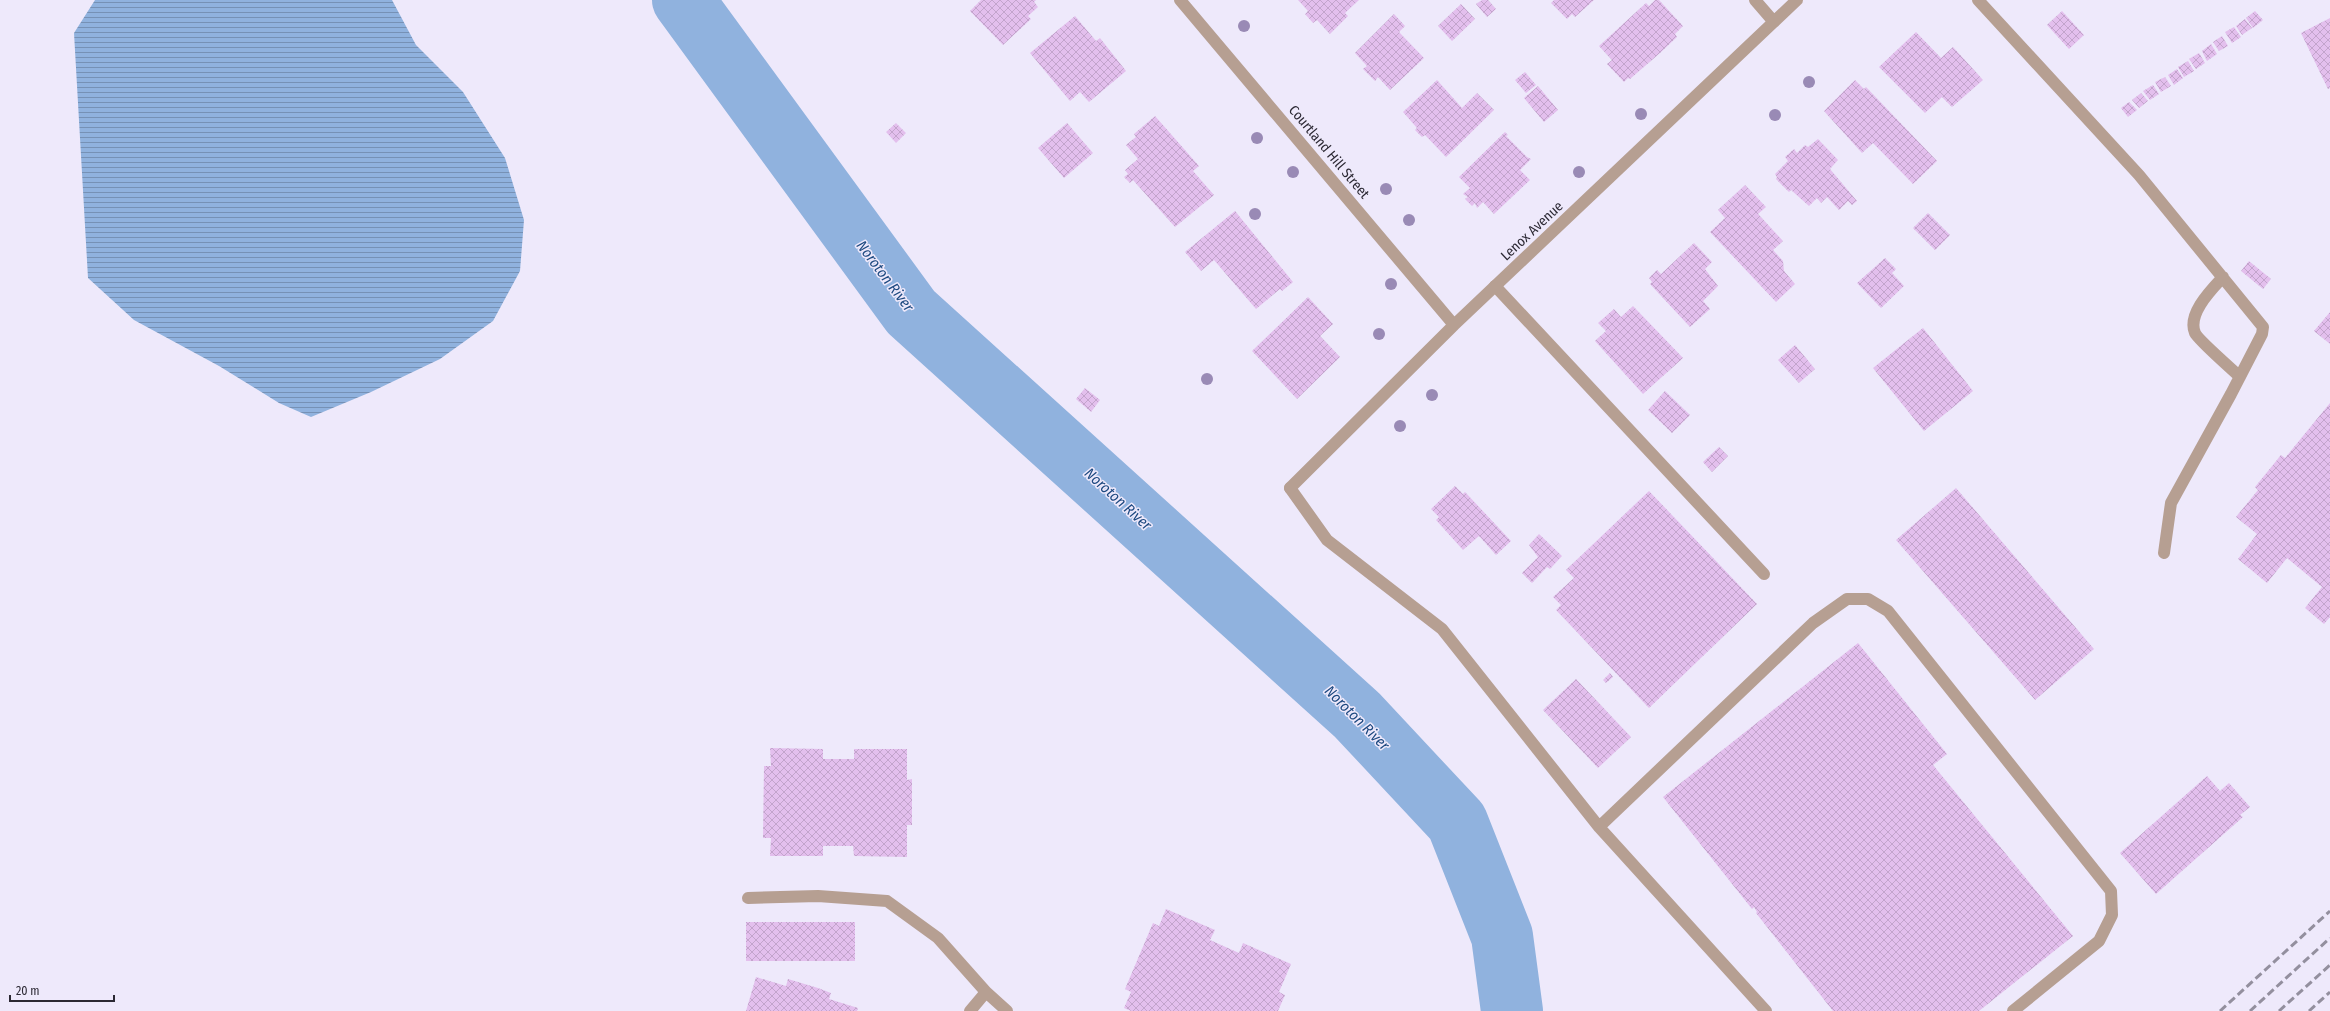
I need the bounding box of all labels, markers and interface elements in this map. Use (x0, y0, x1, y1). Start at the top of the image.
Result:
street label: Courtland Hill Street (1285, 102, 1373, 202)
street label: Lenox Avenue (1497, 198, 1567, 264)
water label: Noroton River (852, 237, 918, 316)
water label: Noroton River (1081, 464, 1156, 534)
water label: Noroton River (1321, 682, 1394, 755)
scale bar (10, 977, 114, 1003)
text: 20 m (16, 984, 40, 998)

